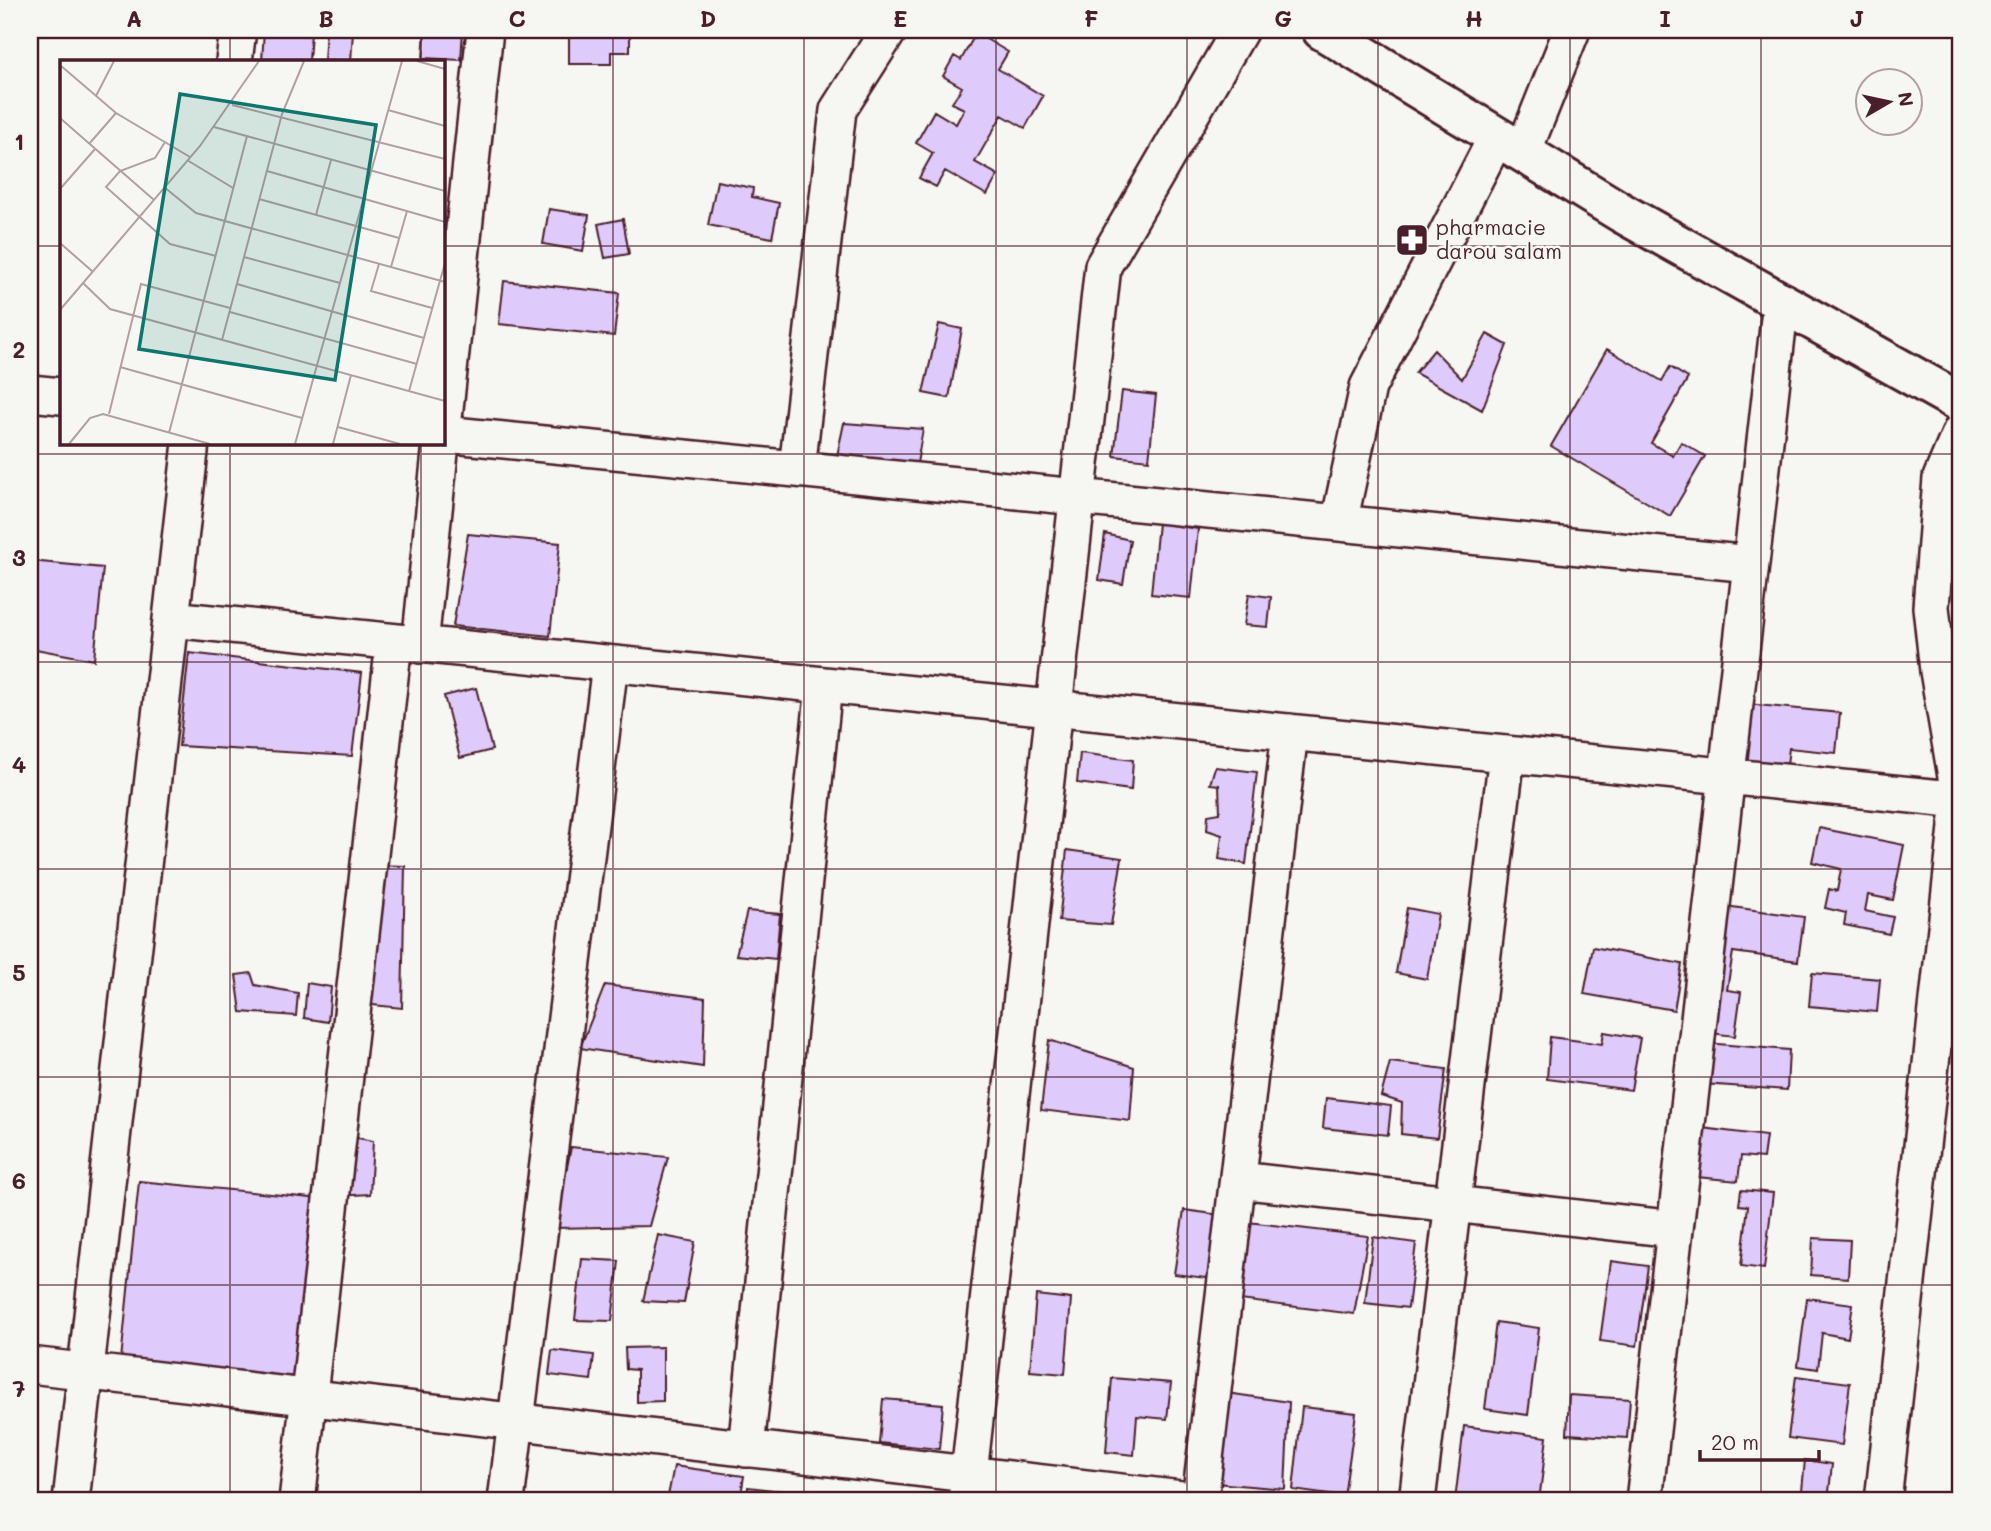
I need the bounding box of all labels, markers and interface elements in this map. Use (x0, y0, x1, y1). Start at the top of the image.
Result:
text: A (126, 3, 142, 33)
text: B (318, 3, 334, 33)
text: C (508, 3, 526, 33)
text: D (700, 3, 716, 33)
text: E (893, 3, 907, 33)
text: F (1084, 3, 1098, 33)
text: G (1274, 3, 1292, 33)
text: H (1465, 3, 1483, 33)
text: I (1659, 3, 1671, 33)
text: J (1849, 3, 1865, 33)
inset map (60, 60, 444, 444)
north arrow (1854, 66, 1924, 136)
text: N (1893, 90, 1920, 108)
text: 1 (14, 126, 24, 156)
place label: pharmacie darou salam (1436, 213, 1562, 264)
pharmacy icon: pharmacie darou salam (1393, 221, 1431, 259)
text: 2 (13, 334, 25, 364)
text: 3 (12, 542, 26, 572)
text: 4 (12, 749, 26, 779)
text: 5 (12, 957, 26, 987)
text: 6 (12, 1165, 26, 1195)
text: 7 (13, 1373, 26, 1403)
scale bar (1700, 1419, 1820, 1463)
text: 20 m (1711, 1428, 1759, 1455)

